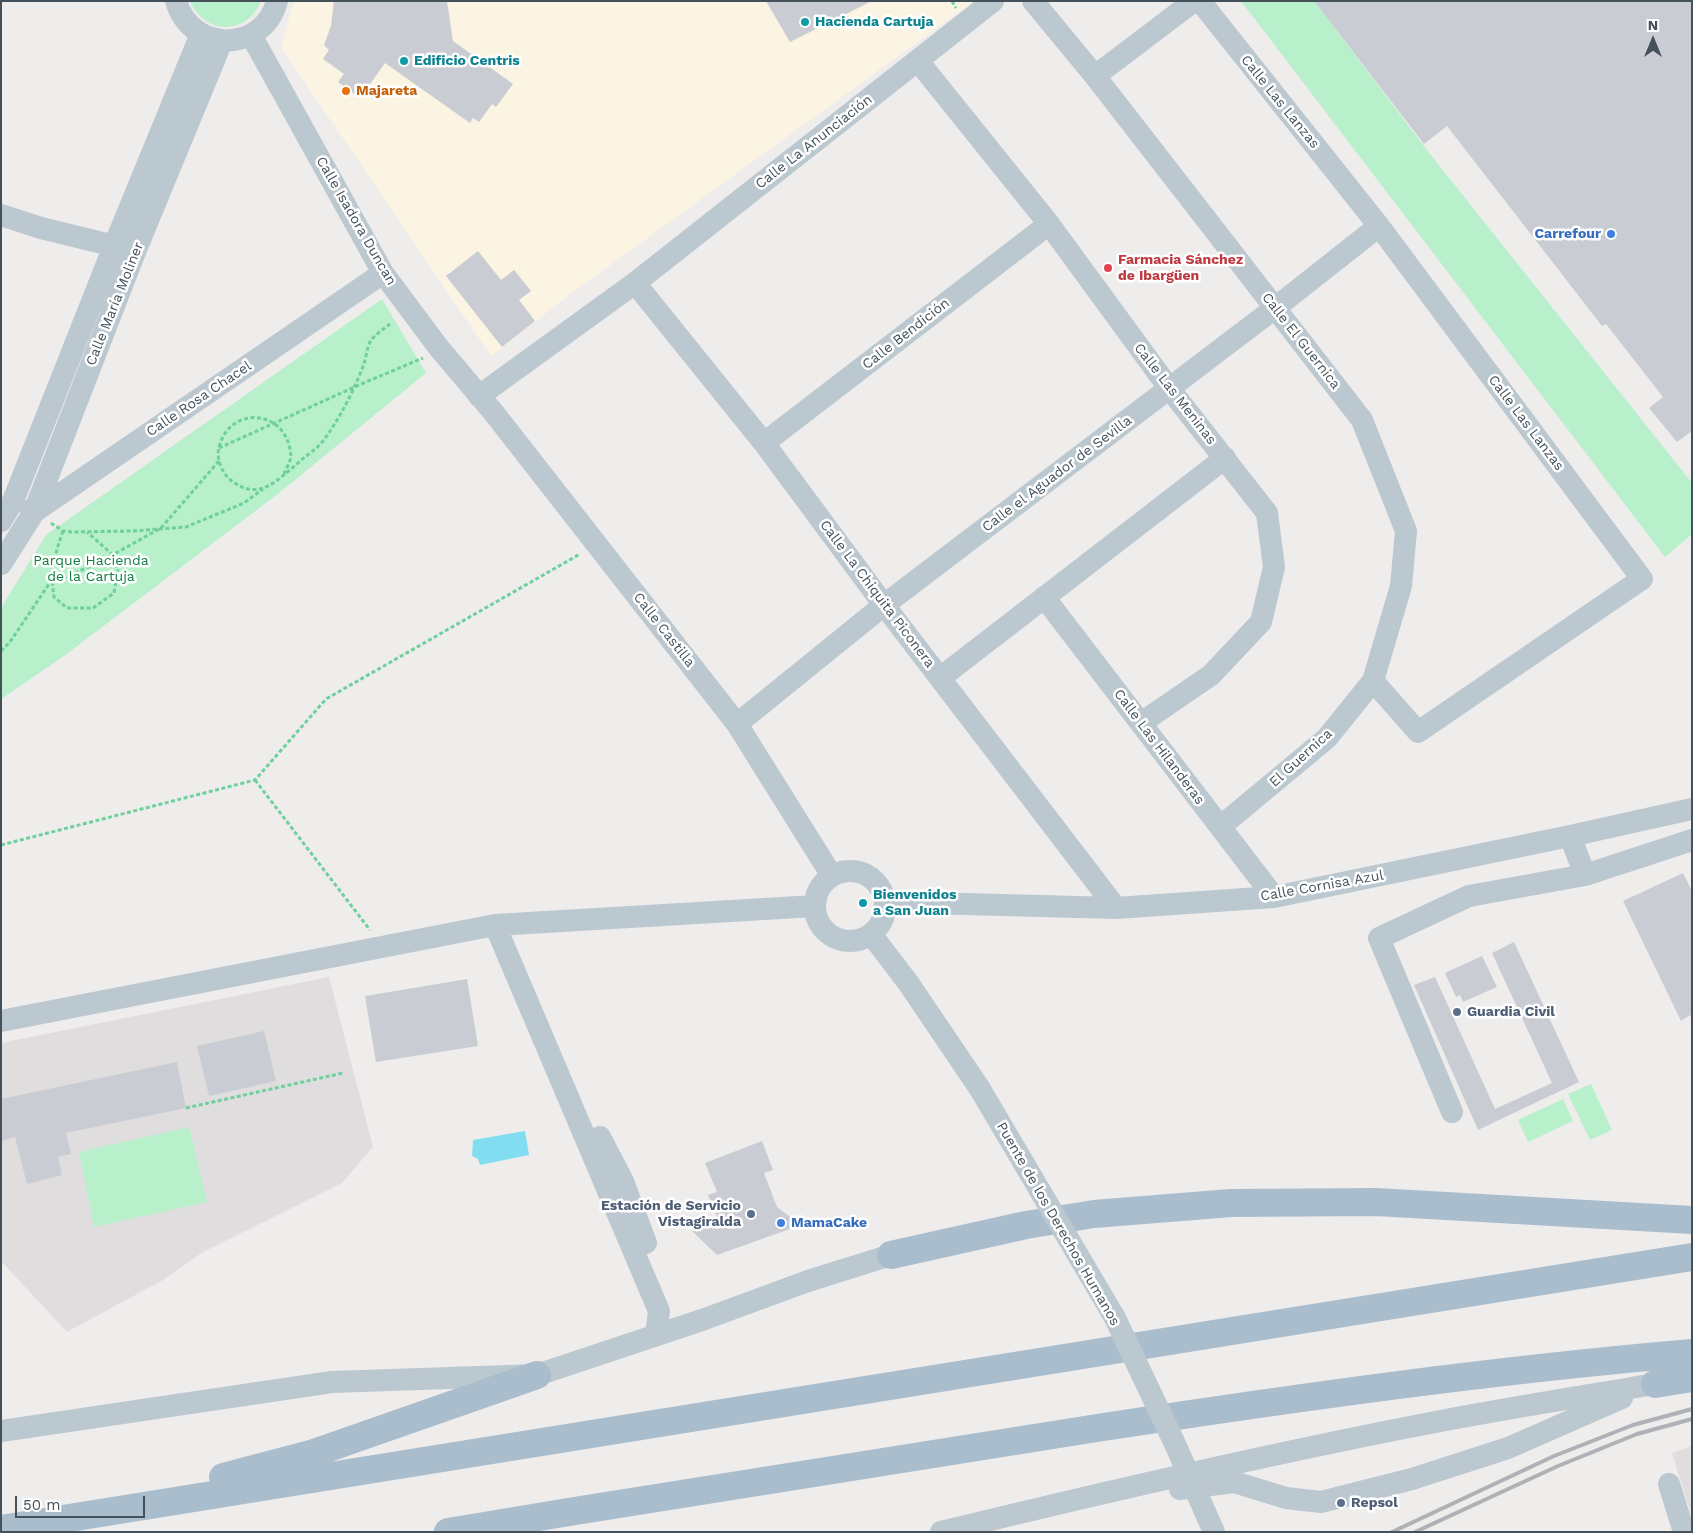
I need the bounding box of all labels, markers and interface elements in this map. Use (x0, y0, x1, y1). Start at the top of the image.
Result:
place label: Hacienda Cartuja (815, 14, 934, 30)
north arrow (1628, 15, 1678, 65)
marker: Hacienda Cartuja (799, 16, 811, 28)
text: N (1648, 17, 1658, 33)
street label: Calle Las Lanzas (1237, 52, 1323, 152)
place label: Edificio Centris (414, 53, 520, 69)
marker: Edificio Centris (398, 55, 410, 67)
place label: Majareta (356, 83, 417, 99)
marker: Majareta (340, 85, 352, 97)
street label: Calle La Anunciación (752, 91, 876, 193)
street label: Calle Isadora Duncan (312, 154, 400, 288)
place label: Carrefour (1535, 226, 1601, 242)
marker: Carrefour (1605, 228, 1617, 240)
street label: Calle María Moliner (83, 240, 147, 368)
place label: Farmacia Sánchez de Ibargüen (1118, 252, 1243, 284)
marker: Farmacia Sánchez de Ibargüen (1102, 262, 1114, 274)
street label: Calle El Guernica (1258, 289, 1344, 393)
street label: Calle Bendición (859, 295, 953, 373)
street label: Calle Las Meninas (1130, 340, 1220, 448)
street label: Calle Rosa Chacel (143, 358, 255, 440)
street label: Calle Las Lanzas (1485, 372, 1567, 474)
street label: Calle el Aguador de Sevilla (979, 412, 1135, 536)
street label: Calle La Chiquita Piconera (816, 517, 938, 671)
park label: Parque Hacienda de la Cartuja (33, 553, 149, 586)
street label: Calle Castilla (630, 589, 698, 671)
street label: Calle Las Hilanderas (1110, 686, 1208, 808)
street label: El Guernica (1266, 725, 1336, 791)
street label: Calle Cornisa Azul (1259, 867, 1385, 905)
place label: Bienvenidos a San Juan (873, 887, 956, 920)
marker: Bienvenidos a San Juan (857, 897, 869, 909)
place label: Guardia Civil (1467, 1004, 1555, 1020)
marker: Guardia Civil (1451, 1006, 1463, 1018)
street label: Puente de los Derechos Humanos (993, 1119, 1123, 1329)
place label: Estación de Servicio Vistagiralda (601, 1198, 741, 1230)
marker: Estación de Servicio Vistagiralda (745, 1208, 757, 1220)
place label: MamaCake (791, 1215, 867, 1231)
marker: MamaCake (775, 1217, 787, 1229)
scale bar (18, 1486, 148, 1518)
place label: Repsol (1351, 1495, 1398, 1511)
text: 50 m (23, 1496, 60, 1514)
marker: Repsol (1335, 1497, 1347, 1509)

